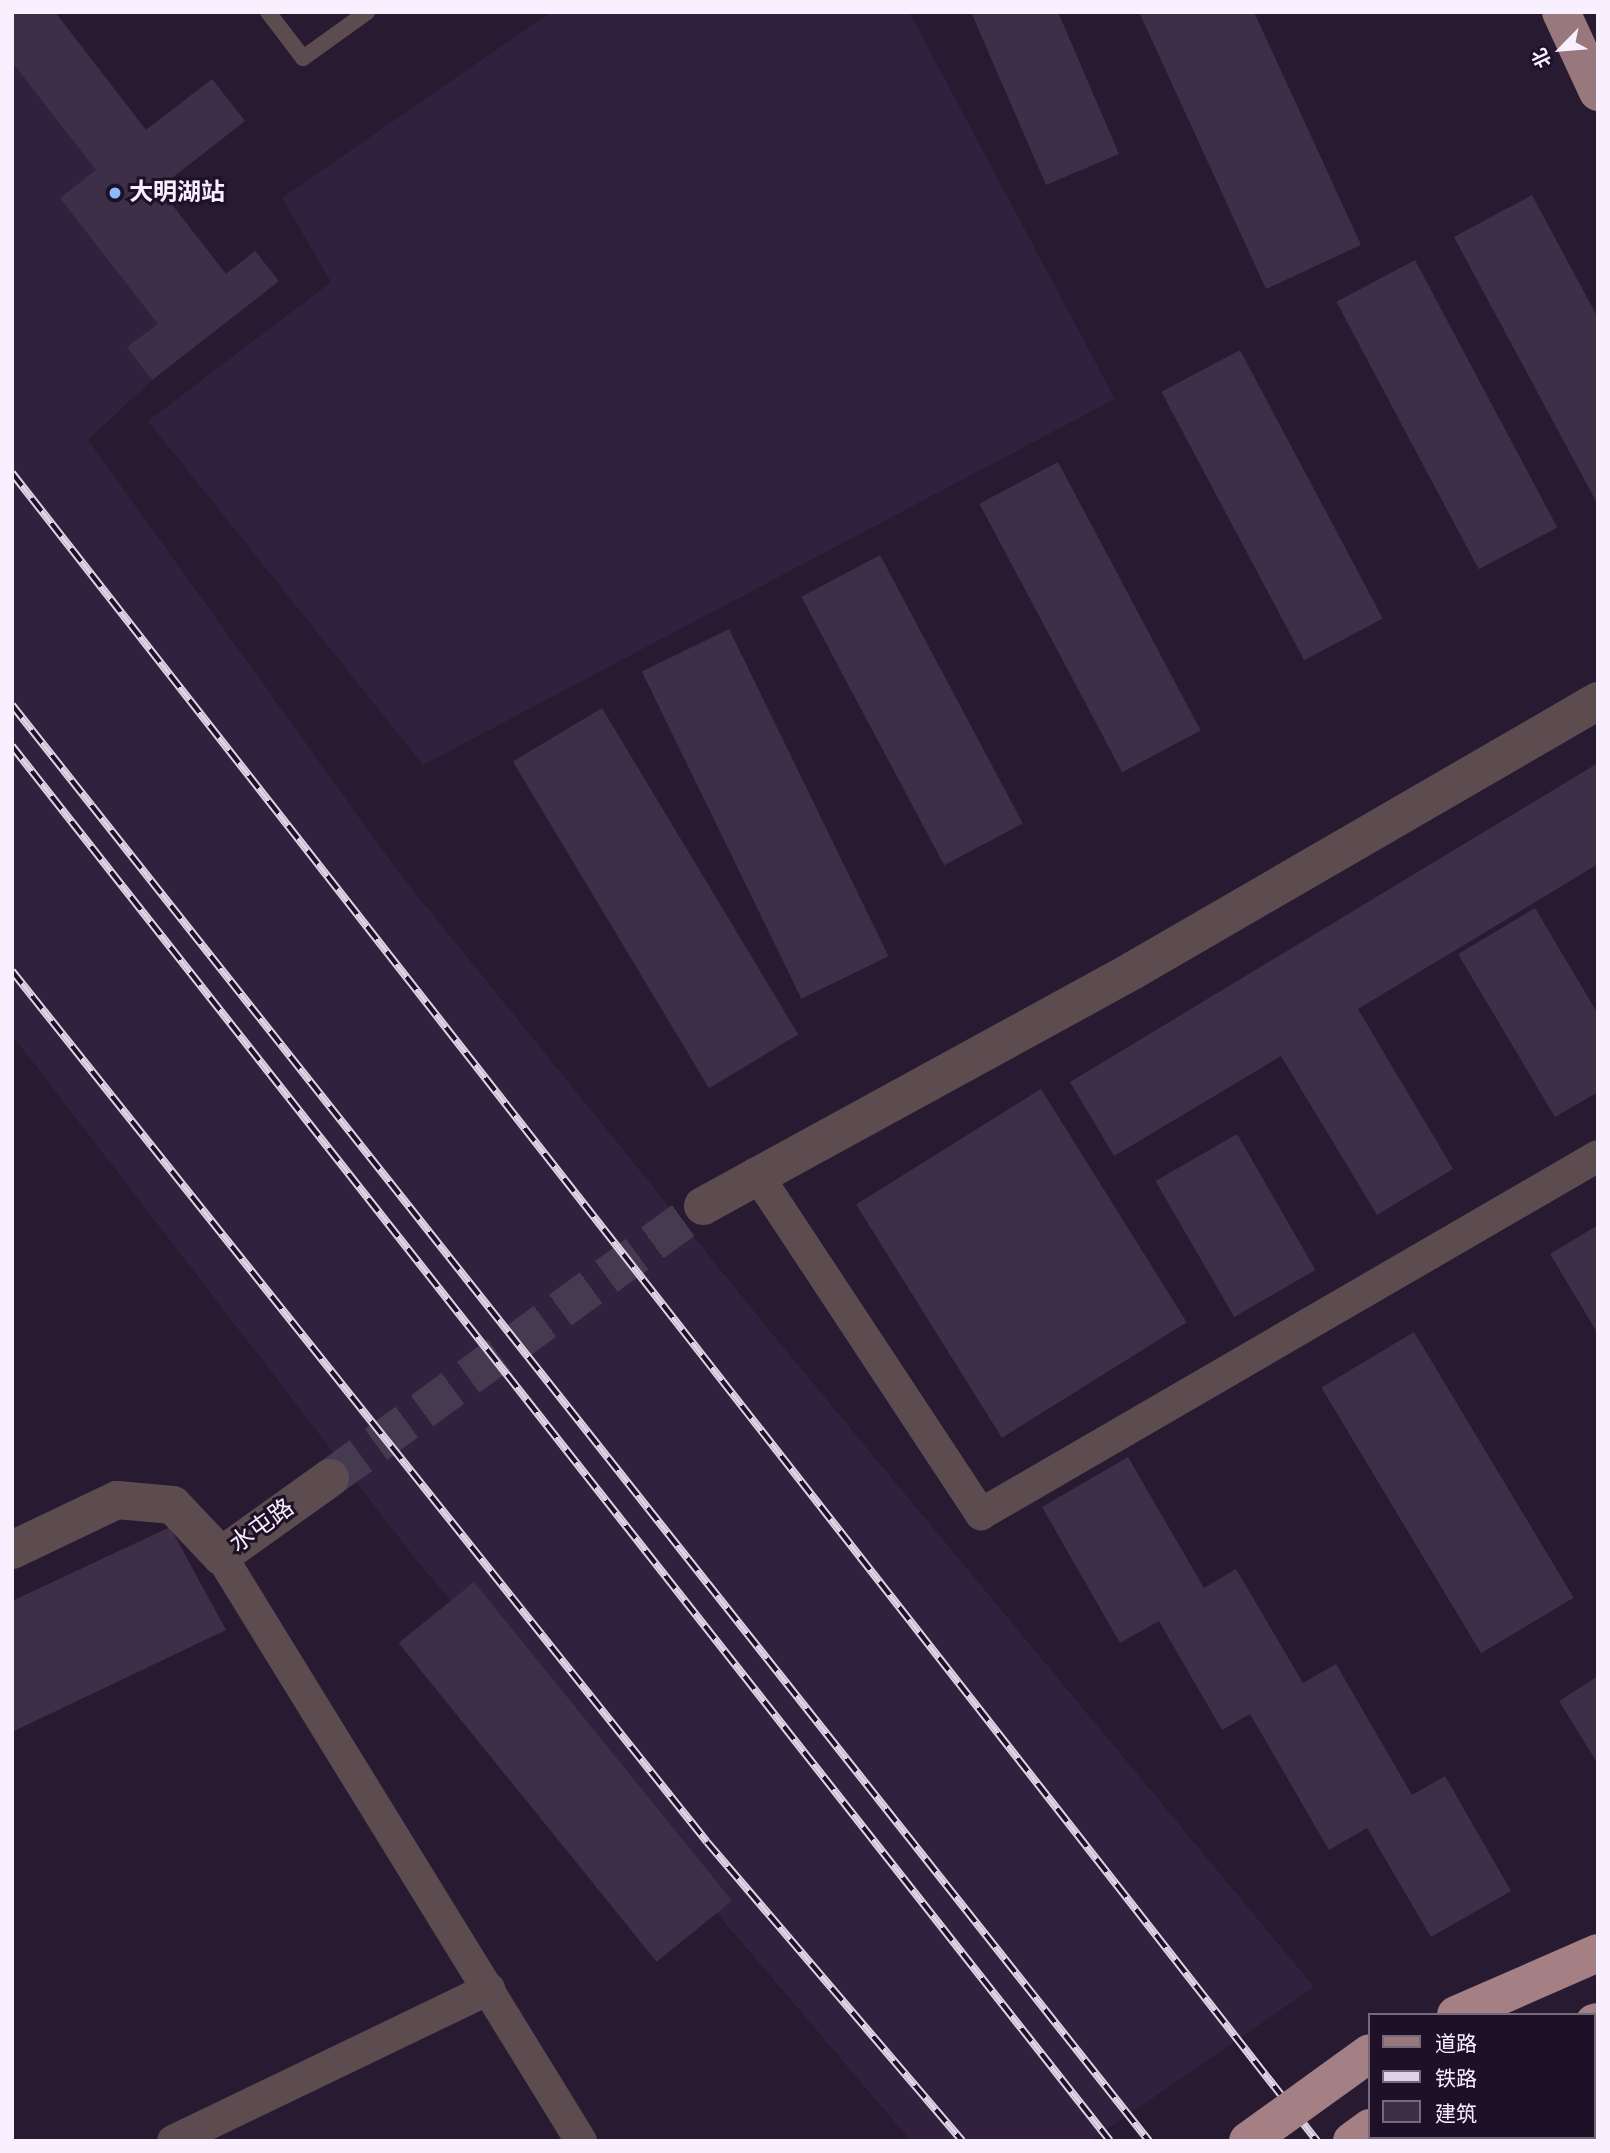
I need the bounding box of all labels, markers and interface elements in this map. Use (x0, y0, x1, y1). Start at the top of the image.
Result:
north arrow (1526, 14, 1596, 84)
text: 北 (1528, 45, 1556, 71)
place label: 大明湖站 (129, 179, 225, 207)
marker: 大明湖站 (107, 185, 123, 201)
street label: 水屯路 (224, 1493, 300, 1559)
legend (1368, 2013, 1596, 2139)
text: 道路 (1435, 2032, 1477, 2057)
text: 铁路 (1435, 2067, 1477, 2092)
text: 建筑 (1435, 2102, 1477, 2127)

